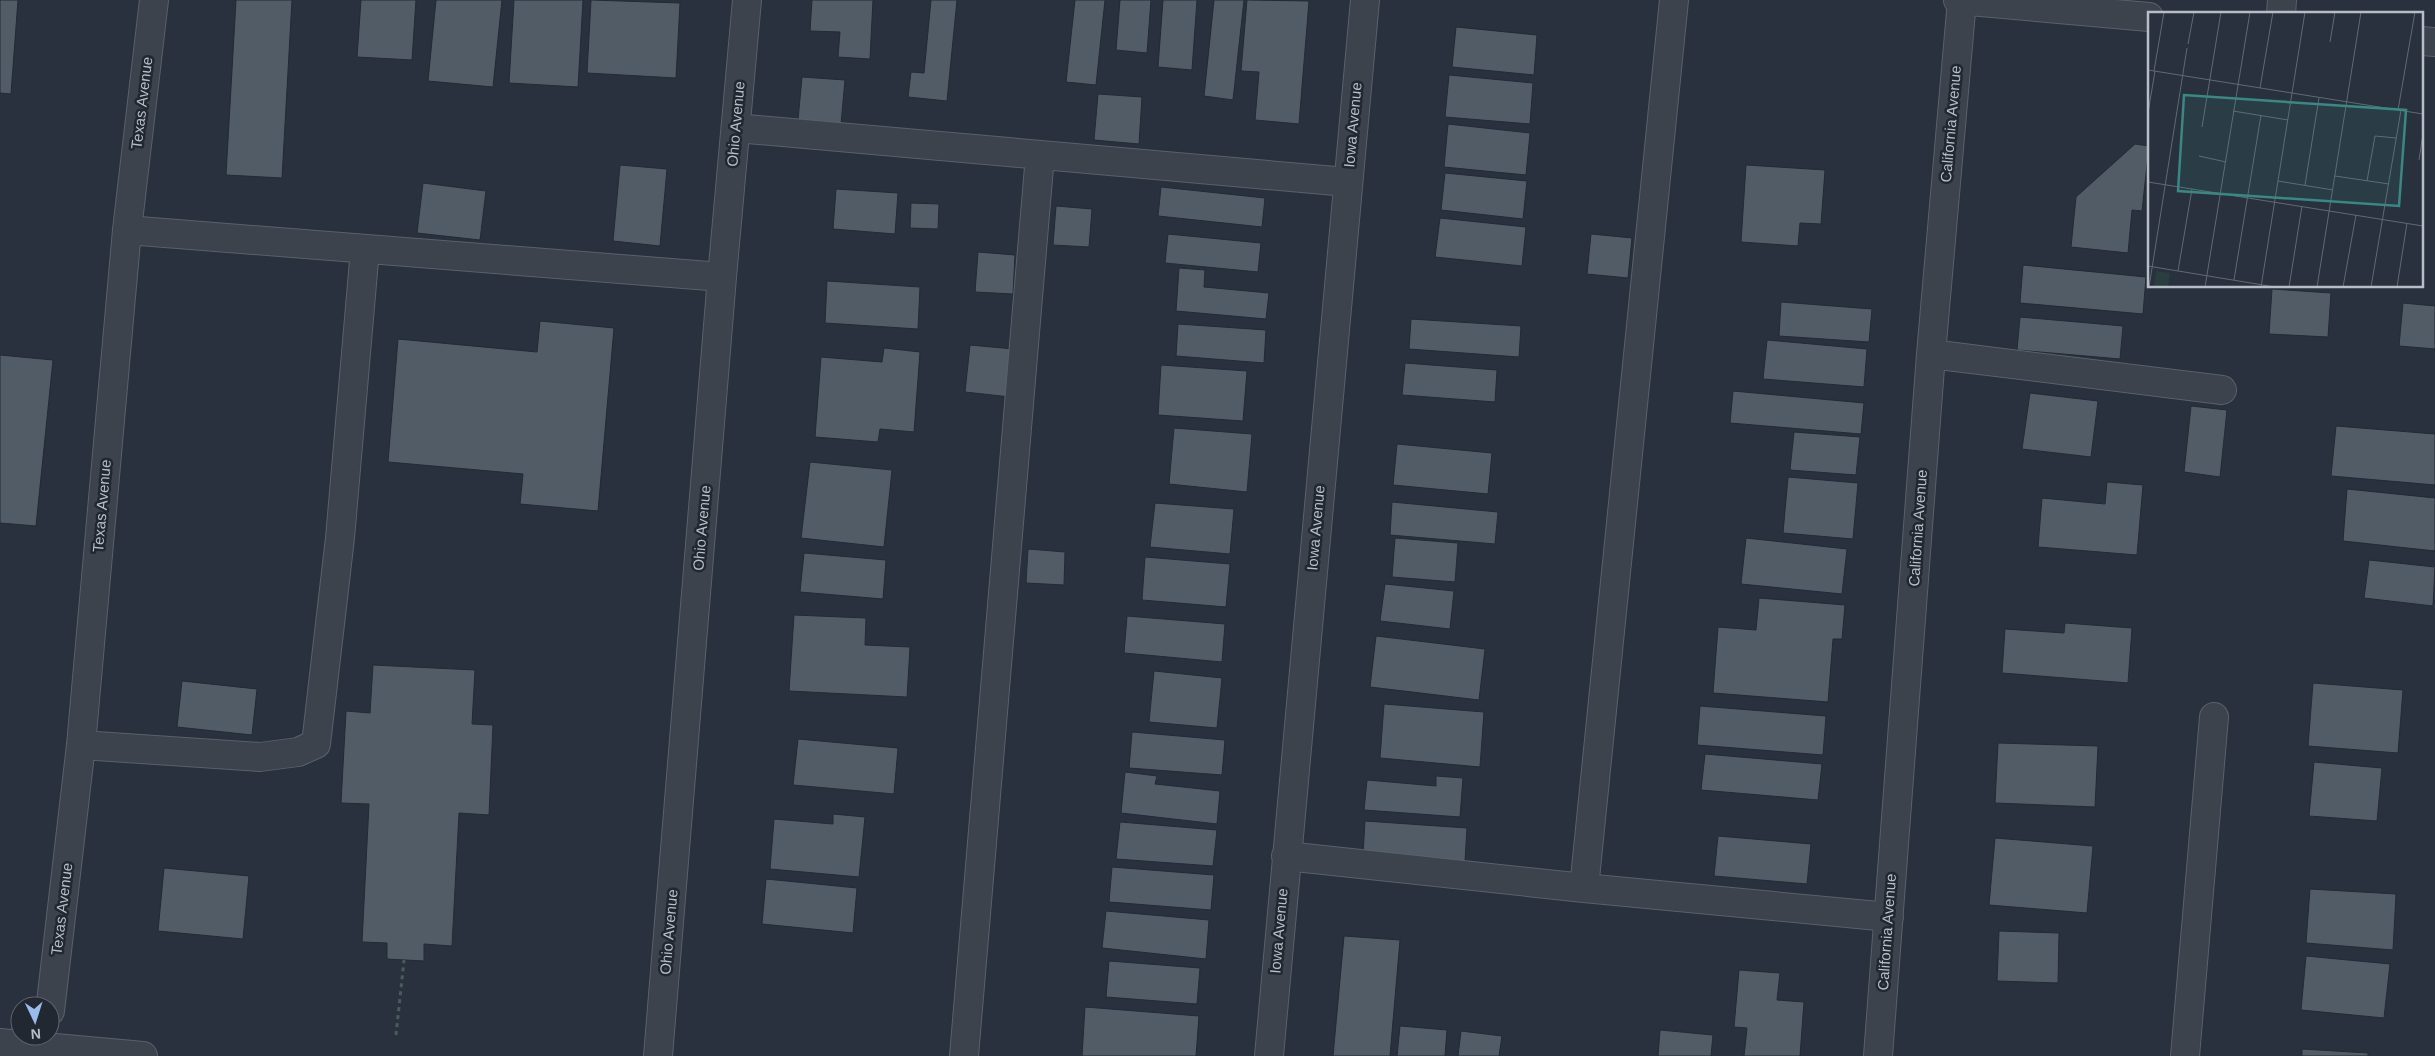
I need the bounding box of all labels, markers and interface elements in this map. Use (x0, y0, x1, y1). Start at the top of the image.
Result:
inset map (2148, 12, 2422, 288)
street label: Texas Avenue (127, 56, 156, 150)
street label: California Avenue (1937, 65, 1964, 183)
street label: Ohio Avenue (723, 81, 748, 167)
street label: Iowa Avenue (1340, 82, 1365, 168)
street label: Texas Avenue (89, 459, 114, 553)
street label: California Avenue (1905, 469, 1930, 587)
street label: Ohio Avenue (689, 485, 714, 571)
street label: Iowa Avenue (1303, 485, 1328, 571)
street label: Texas Avenue (47, 862, 76, 956)
street label: California Avenue (1874, 873, 1899, 991)
street label: Iowa Avenue (1266, 888, 1291, 974)
street label: Ohio Avenue (656, 889, 681, 975)
north arrow (10, 996, 60, 1046)
text: N (30, 1026, 42, 1042)

